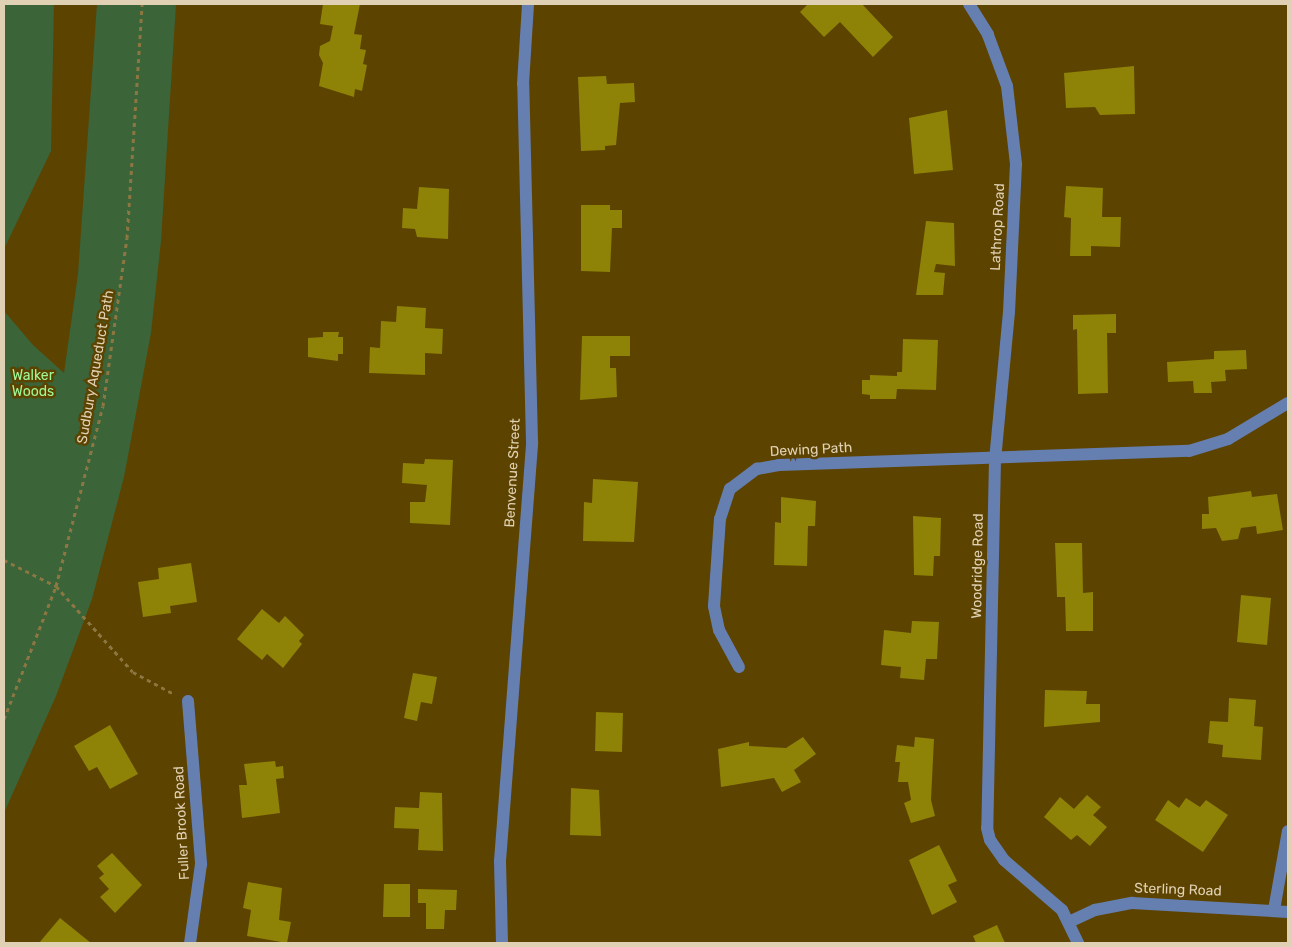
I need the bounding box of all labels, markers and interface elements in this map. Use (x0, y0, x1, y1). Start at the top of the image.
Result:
street label: Lathrop Road (987, 183, 1009, 271)
street label: Sudbury Aqueduct Path (74, 288, 118, 446)
park label: Walker Woods (12, 368, 54, 401)
street label: Benvenue Street (502, 418, 524, 528)
street label: Dewing Path (769, 439, 853, 461)
street label: Woodridge Road (969, 513, 987, 619)
street label: Fuller Brook Road (171, 765, 193, 881)
street label: Sterling Road (1134, 880, 1222, 900)

